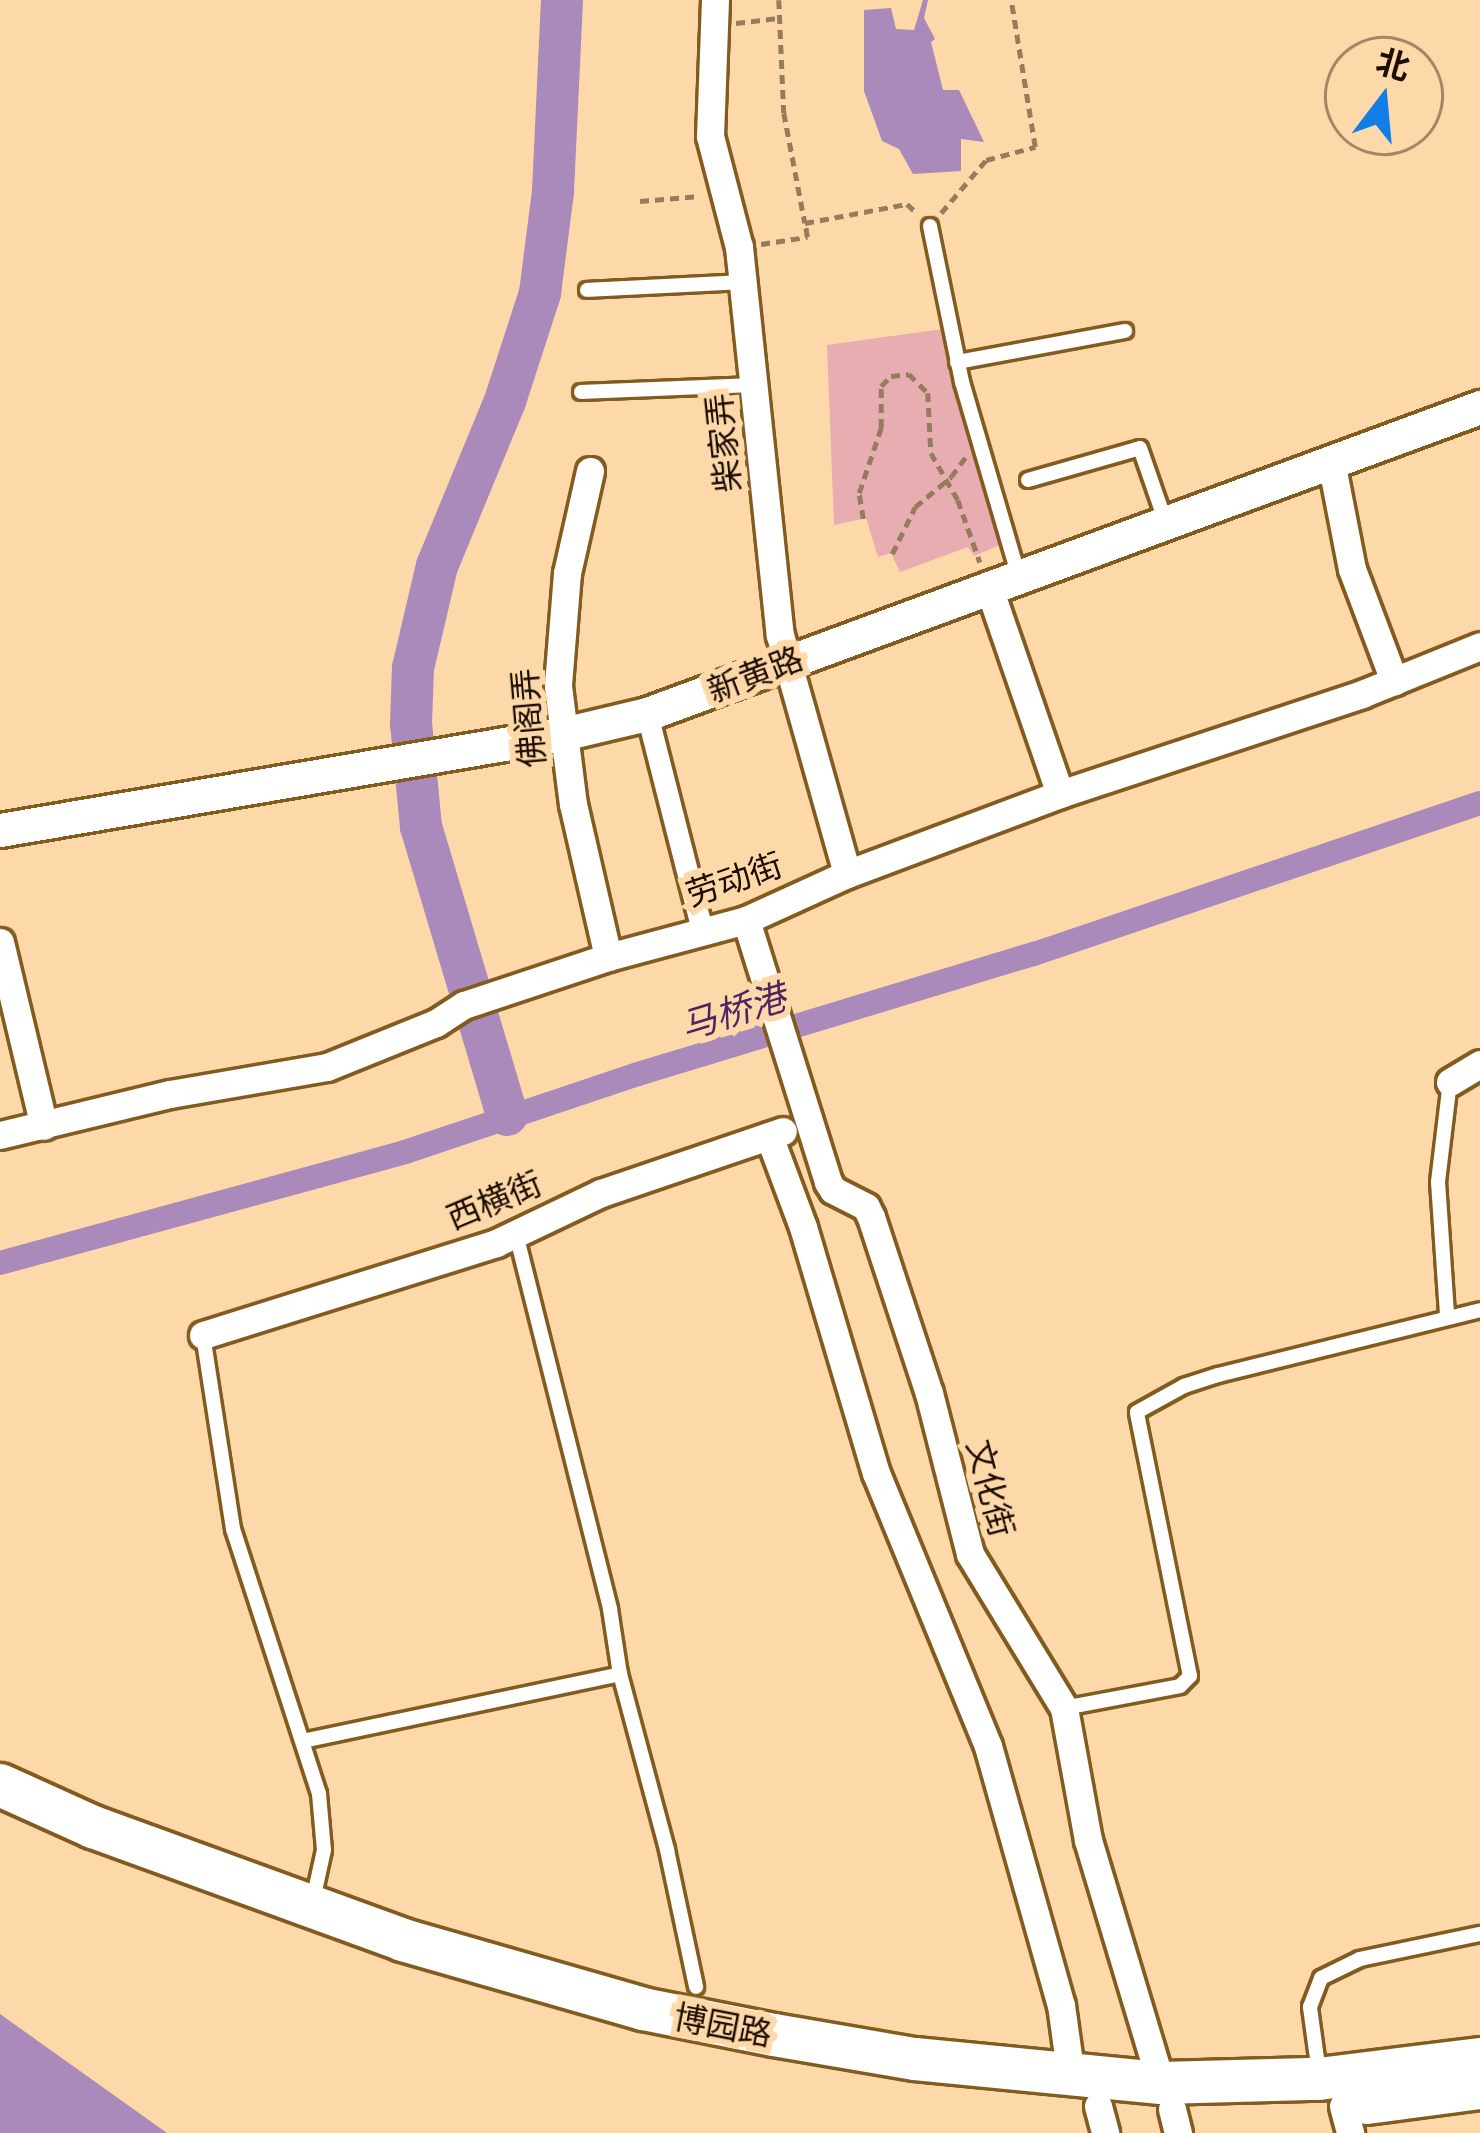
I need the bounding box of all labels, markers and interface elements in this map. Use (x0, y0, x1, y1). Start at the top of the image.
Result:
north arrow (1324, 36, 1444, 156)
text: 北 (1371, 39, 1415, 89)
street label: 柴家弄 (698, 392, 748, 494)
street label: 新黄路 (702, 638, 808, 710)
street label: 佛阁弄 (504, 667, 552, 769)
street label: 劳动街 (681, 844, 787, 914)
water label: 马桥港 (675, 975, 791, 1047)
street label: 西横街 (441, 1162, 547, 1238)
street label: 文化街 (959, 1435, 1023, 1541)
street label: 博园路 (671, 1996, 775, 2054)

